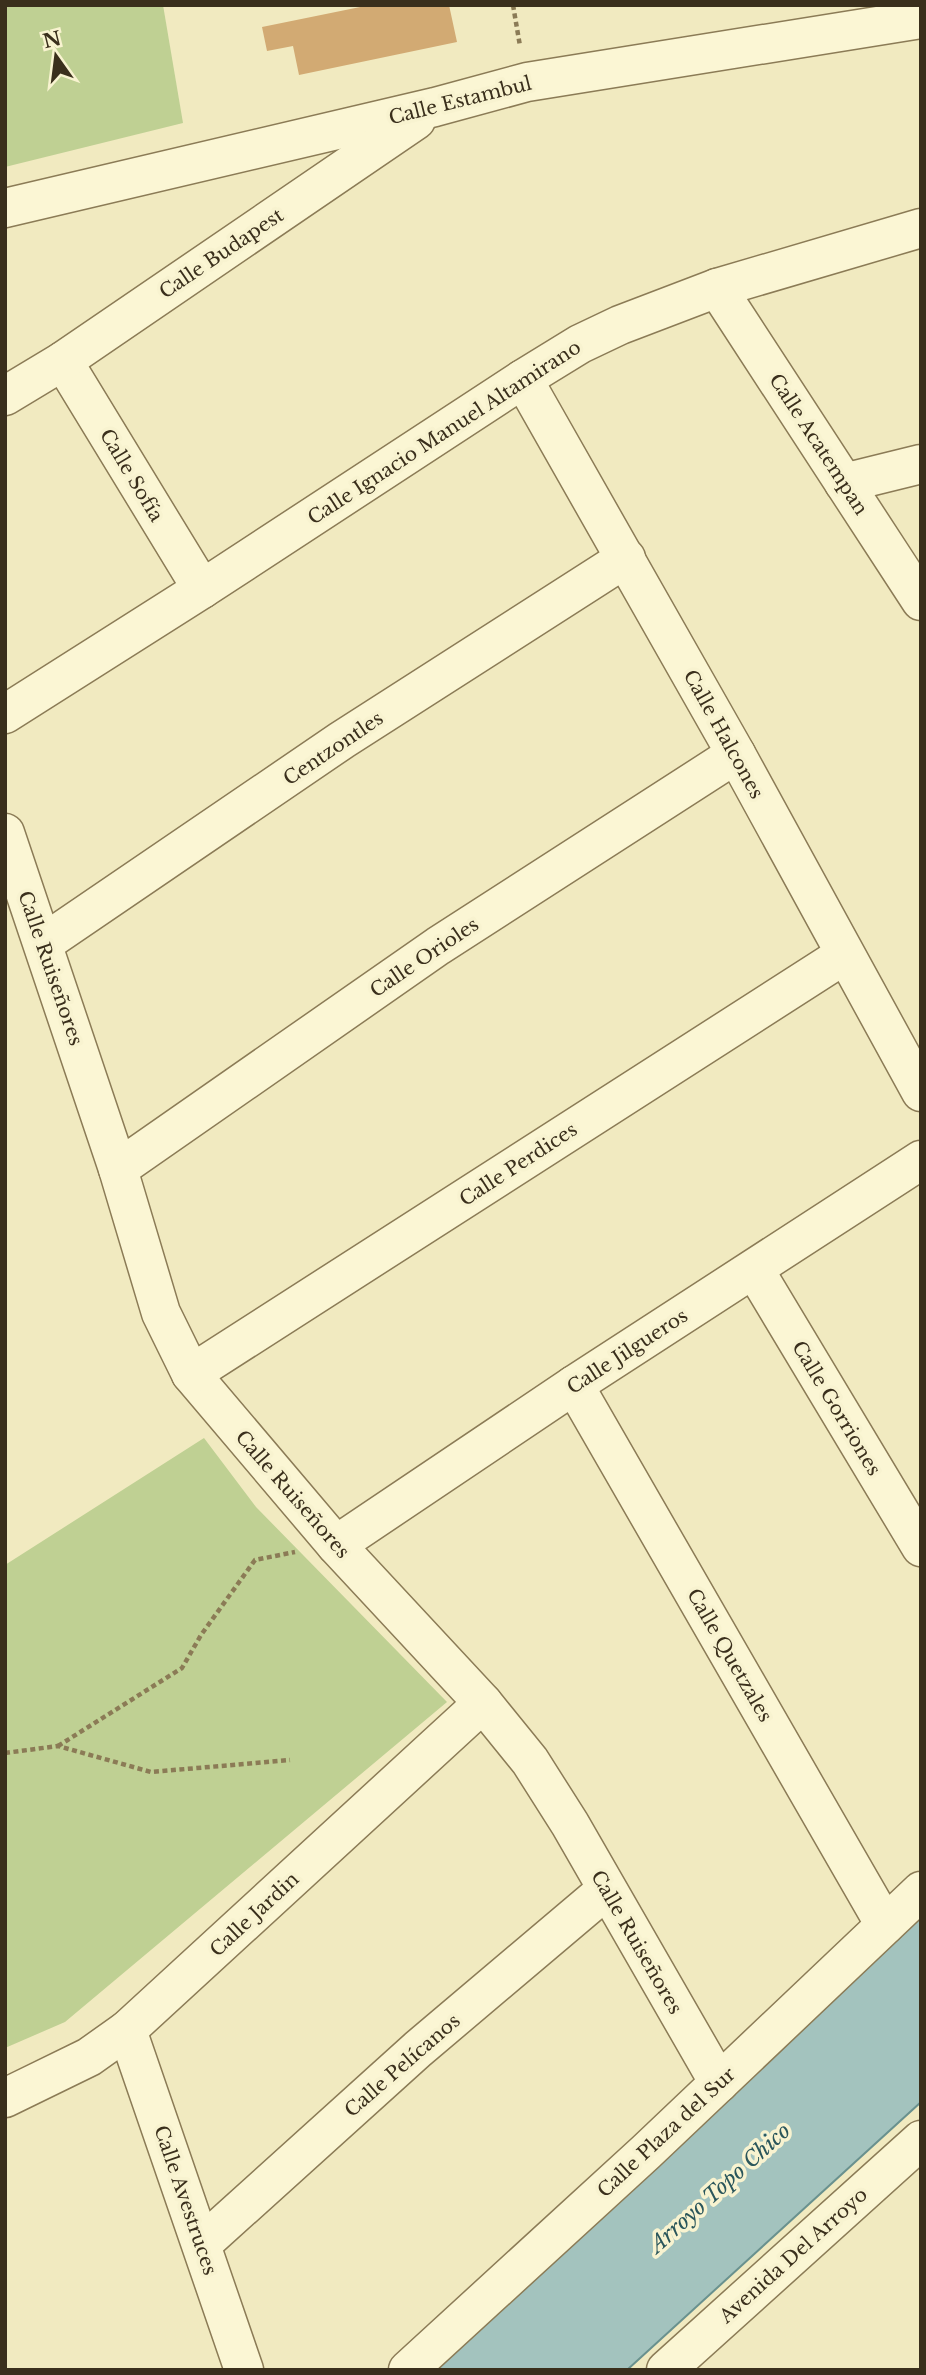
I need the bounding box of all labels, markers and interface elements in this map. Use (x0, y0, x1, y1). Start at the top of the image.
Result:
north arrow (21, 21, 91, 91)
text: N (41, 27, 64, 53)
street label: Calle Estambul (386, 72, 534, 129)
street label: Calle Budapest (155, 203, 288, 303)
street label: Calle Ignacio Manuel Altamirano (303, 335, 585, 529)
street label: Calle Acatempan (764, 369, 873, 519)
street label: Calle Sofía (95, 425, 168, 526)
street label: Calle Halcones (679, 666, 769, 803)
street label: Centzontles (279, 707, 388, 790)
street label: Calle Ruiseñores (13, 888, 88, 1049)
street label: Calle Orioles (366, 913, 483, 1002)
street label: Calle Perdices (455, 1118, 581, 1211)
street label: Calle Jilgueros (563, 1304, 692, 1399)
street label: Calle Gorriones (787, 1337, 886, 1480)
street label: Calle Ruiseñores (231, 1426, 354, 1563)
street label: Calle Quetzales (682, 1585, 777, 1726)
street label: Calle Ruiseñores (586, 1866, 687, 2018)
street label: Calle Jardin (205, 1867, 304, 1961)
street label: Calle Pelícanos (340, 2009, 465, 2122)
street label: Calle Plaza del Sur (593, 2063, 740, 2202)
water label: Arroyo Topo Chico (642, 2118, 796, 2260)
street label: Calle Avestruces (149, 2122, 222, 2278)
street label: Avenida Del Arroyo (714, 2183, 872, 2329)

